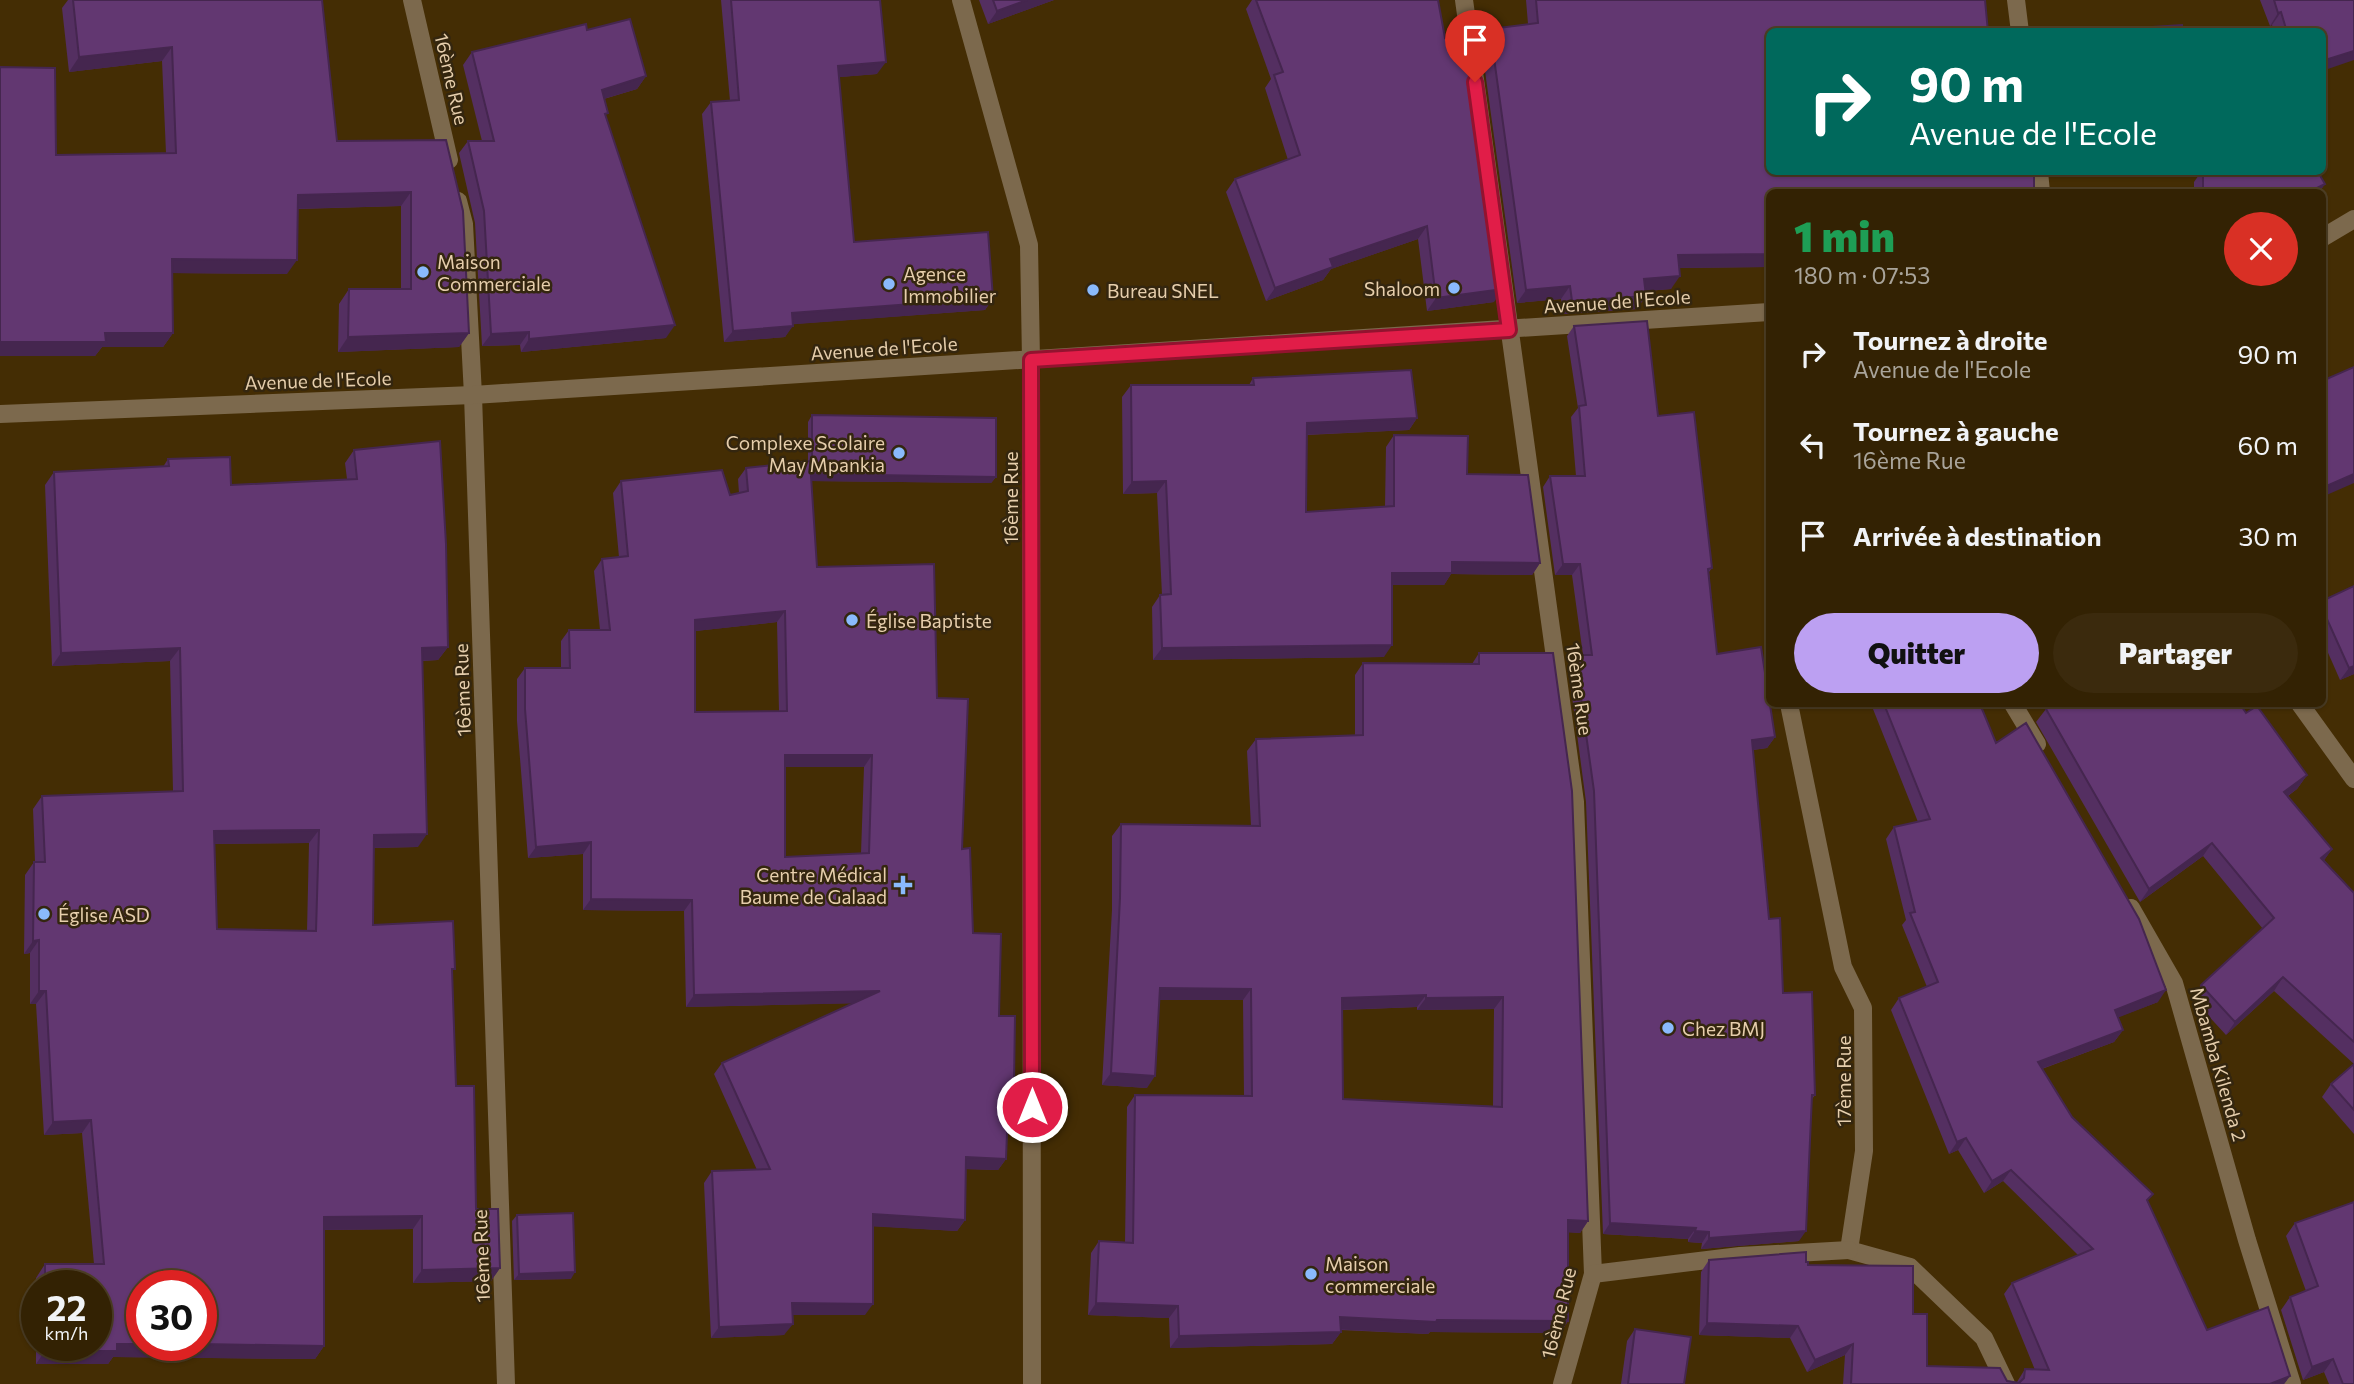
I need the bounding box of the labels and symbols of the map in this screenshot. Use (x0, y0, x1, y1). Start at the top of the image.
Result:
pin (1445, 10, 1505, 82)
street label: 16ème Rue (430, 31, 474, 127)
place label: Maison Commerciale (437, 250, 551, 295)
place label: Agence Immobilier (903, 262, 997, 307)
marker: Maison Commerciale (415, 264, 431, 280)
marker: Agence Immobilier (881, 276, 897, 292)
place label: Shaloom (1364, 277, 1440, 300)
place label: Bureau SNEL (1107, 279, 1219, 302)
marker: Shaloom (1446, 280, 1462, 296)
marker: Bureau SNEL (1085, 282, 1101, 298)
street label: Avenue de l'Ecole (1543, 284, 1691, 318)
street label: Avenue de l'Ecole (810, 331, 958, 365)
street label: Avenue de l'Ecole (244, 366, 392, 394)
place label: Complexe Scolaire May Mpankia (726, 431, 885, 476)
marker: Complexe Scolaire May Mpankia (891, 445, 907, 461)
street label: 16ème Rue (999, 451, 1022, 545)
place label: Église Baptiste (866, 609, 992, 632)
marker: Église Baptiste (844, 612, 860, 628)
street label: 16ème Rue (1562, 641, 1598, 737)
street label: 16ème Rue (449, 643, 475, 737)
place label: Centre Médical Baume de Galaad (740, 863, 887, 908)
marker: Centre Médical Baume de Galaad (893, 875, 913, 895)
place label: Église ASD (58, 903, 150, 926)
marker: Église ASD (36, 906, 52, 922)
street label: Mbamba Kilenda 2 (2186, 984, 2252, 1144)
place label: Chez BMJ (1682, 1017, 1765, 1040)
marker: Chez BMJ (1660, 1020, 1676, 1036)
street label: 17ème Rue (1832, 1036, 1855, 1126)
position arrow (995, 1070, 1069, 1144)
street label: 16ème Rue (468, 1209, 494, 1303)
place label: Maison commerciale (1325, 1252, 1435, 1297)
street label: 16ème Rue (1536, 1265, 1580, 1361)
marker: Maison commerciale (1303, 1266, 1319, 1282)
speed limit sign: 30 (126, 1270, 217, 1361)

